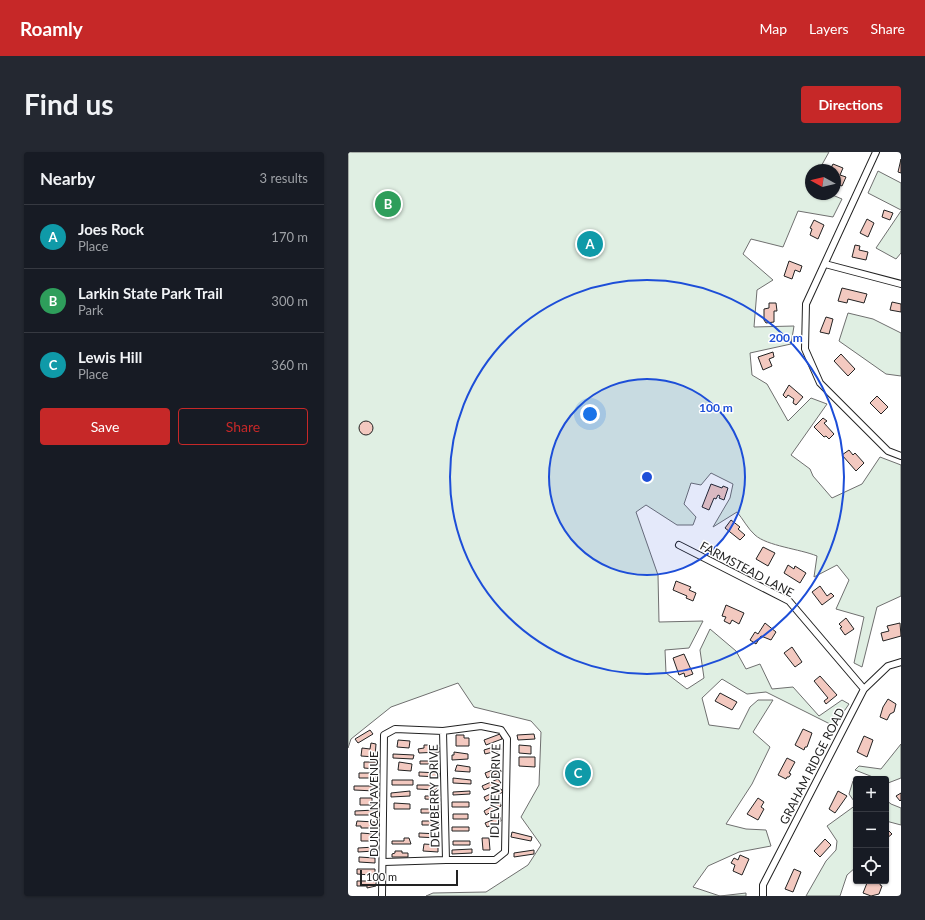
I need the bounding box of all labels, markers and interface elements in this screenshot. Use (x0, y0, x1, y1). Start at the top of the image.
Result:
text: Roamly (20, 17, 83, 40)
text: Map (759, 20, 787, 37)
text: Layers (809, 20, 849, 37)
text: Share (871, 20, 905, 37)
button: Directions (801, 86, 901, 123)
text: Find us (24, 87, 114, 121)
north arrow (805, 164, 841, 200)
text: Nearby (40, 168, 95, 189)
text: 3 results (260, 170, 308, 186)
pin: B (375, 189, 401, 219)
text: Joes Rock (78, 220, 144, 238)
text: A (48, 229, 58, 245)
text: 170 m (271, 229, 308, 245)
pin: A (577, 229, 603, 259)
text: Place (78, 238, 108, 254)
text: Larkin State Park Trail (78, 284, 223, 302)
text: B (49, 293, 57, 309)
text: 300 m (271, 293, 308, 309)
text: Park (78, 302, 103, 318)
text: 200 m (769, 330, 803, 345)
text: Lewis Hill (78, 348, 142, 366)
text: C (49, 357, 57, 373)
text: 360 m (271, 357, 308, 373)
text: Place (78, 366, 108, 382)
text: 100 m (699, 400, 733, 415)
your location (580, 404, 600, 424)
button: Save (40, 408, 170, 445)
button: Share (178, 408, 308, 445)
centre of rings (640, 470, 654, 484)
street label: FARMSTEAD LANE (698, 538, 797, 600)
street label: GRAHAM RIDGE ROAD (776, 705, 848, 827)
street label: DEWBERRY DRIVE (426, 744, 442, 848)
street label: IDLEVIEW DRIVE (487, 744, 503, 838)
street label: DUNICAN AVENUE (366, 751, 381, 857)
pin: C (565, 758, 591, 788)
map controls (853, 776, 889, 884)
button: + (853, 776, 889, 812)
button: − (853, 812, 889, 848)
button: locate (853, 848, 889, 884)
scale bar (360, 868, 458, 887)
text: 100 m (366, 870, 397, 883)

